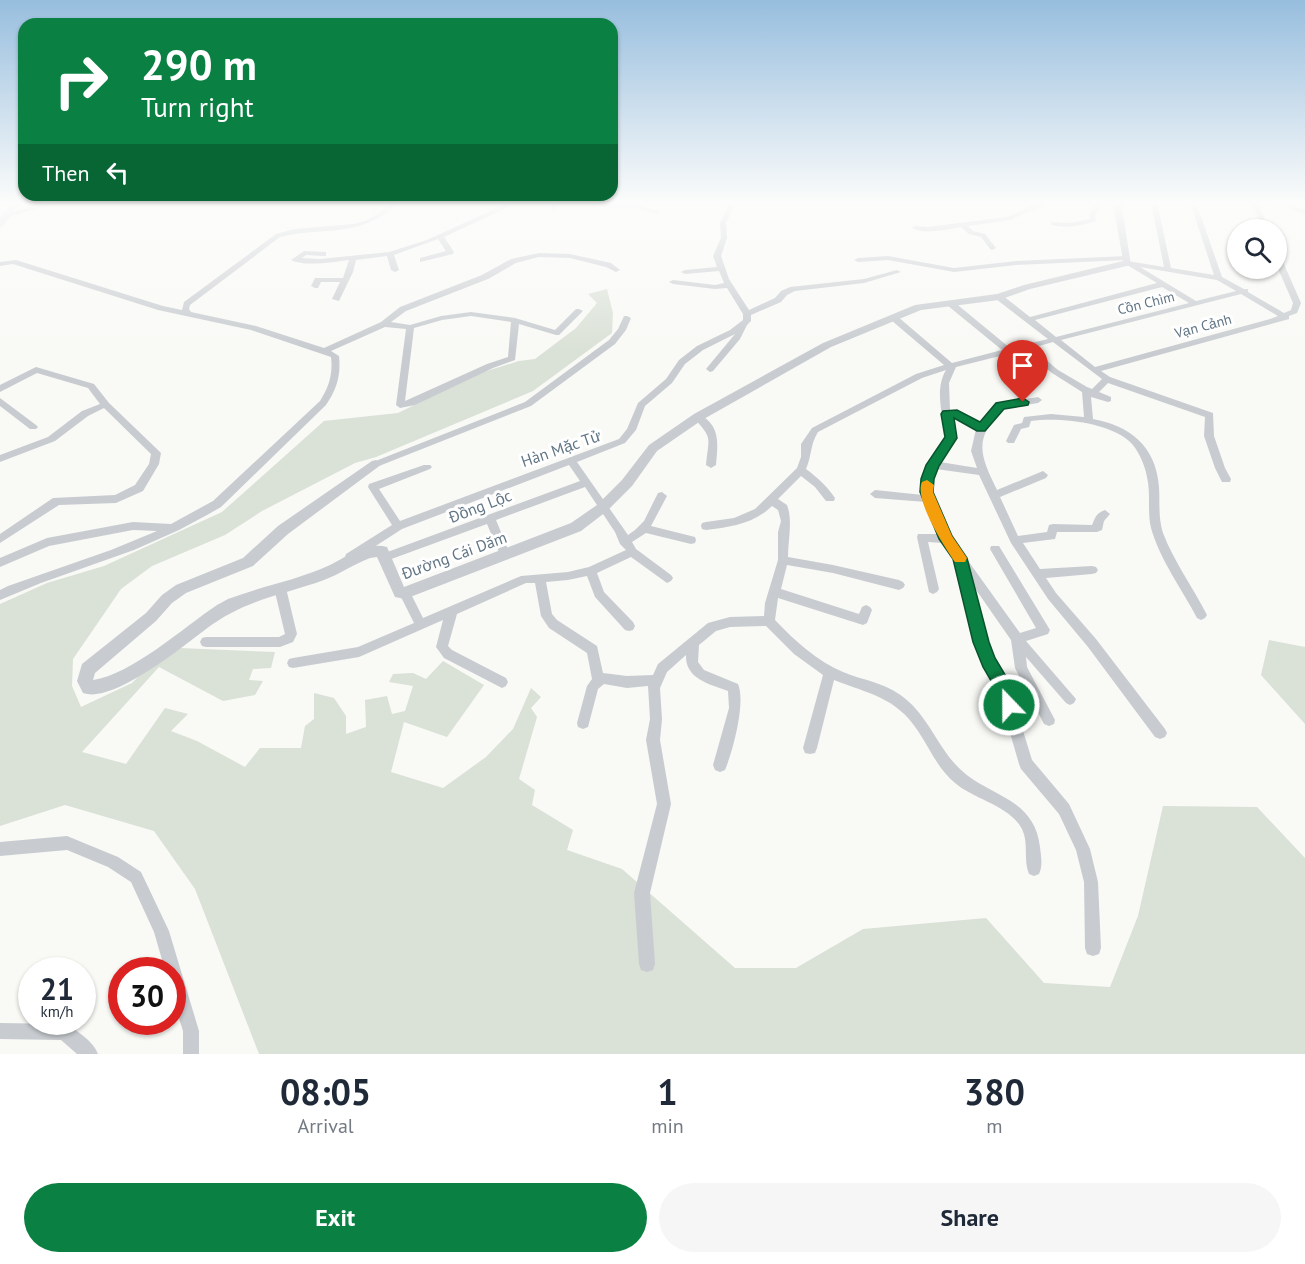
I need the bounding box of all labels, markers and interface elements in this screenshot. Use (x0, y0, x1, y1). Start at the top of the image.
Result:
text: 290 m (141, 37, 257, 92)
icon: right (42, 42, 120, 120)
text: Turn right (141, 90, 254, 124)
icon: left (101, 156, 134, 189)
text: Then (42, 159, 89, 187)
map controls (1227, 219, 1287, 279)
button: search (1227, 219, 1287, 279)
street label: Cồn Chìm (1116, 287, 1176, 319)
street label: Vạn Cảnh (1172, 310, 1233, 342)
pin (997, 340, 1048, 402)
icon: arrive (1006, 349, 1039, 382)
street label: Hàn Mặc Tử (518, 425, 604, 471)
street label: Đồng Lộc (445, 485, 514, 527)
street label: Đường Cái Dăm (398, 527, 509, 584)
position arrow (977, 673, 1041, 737)
speed limit sign: 30 (108, 957, 186, 1035)
text: 21 (40, 969, 74, 1008)
text: km/h (41, 1002, 73, 1021)
text: 08:05 (280, 1068, 371, 1115)
text: 1 (657, 1068, 678, 1115)
text: 380 (964, 1068, 1025, 1115)
text: Arrival (298, 1113, 354, 1139)
text: min (651, 1113, 684, 1139)
text: m (986, 1113, 1003, 1139)
button: Exit (24, 1183, 647, 1252)
button: Share (659, 1183, 1281, 1252)

